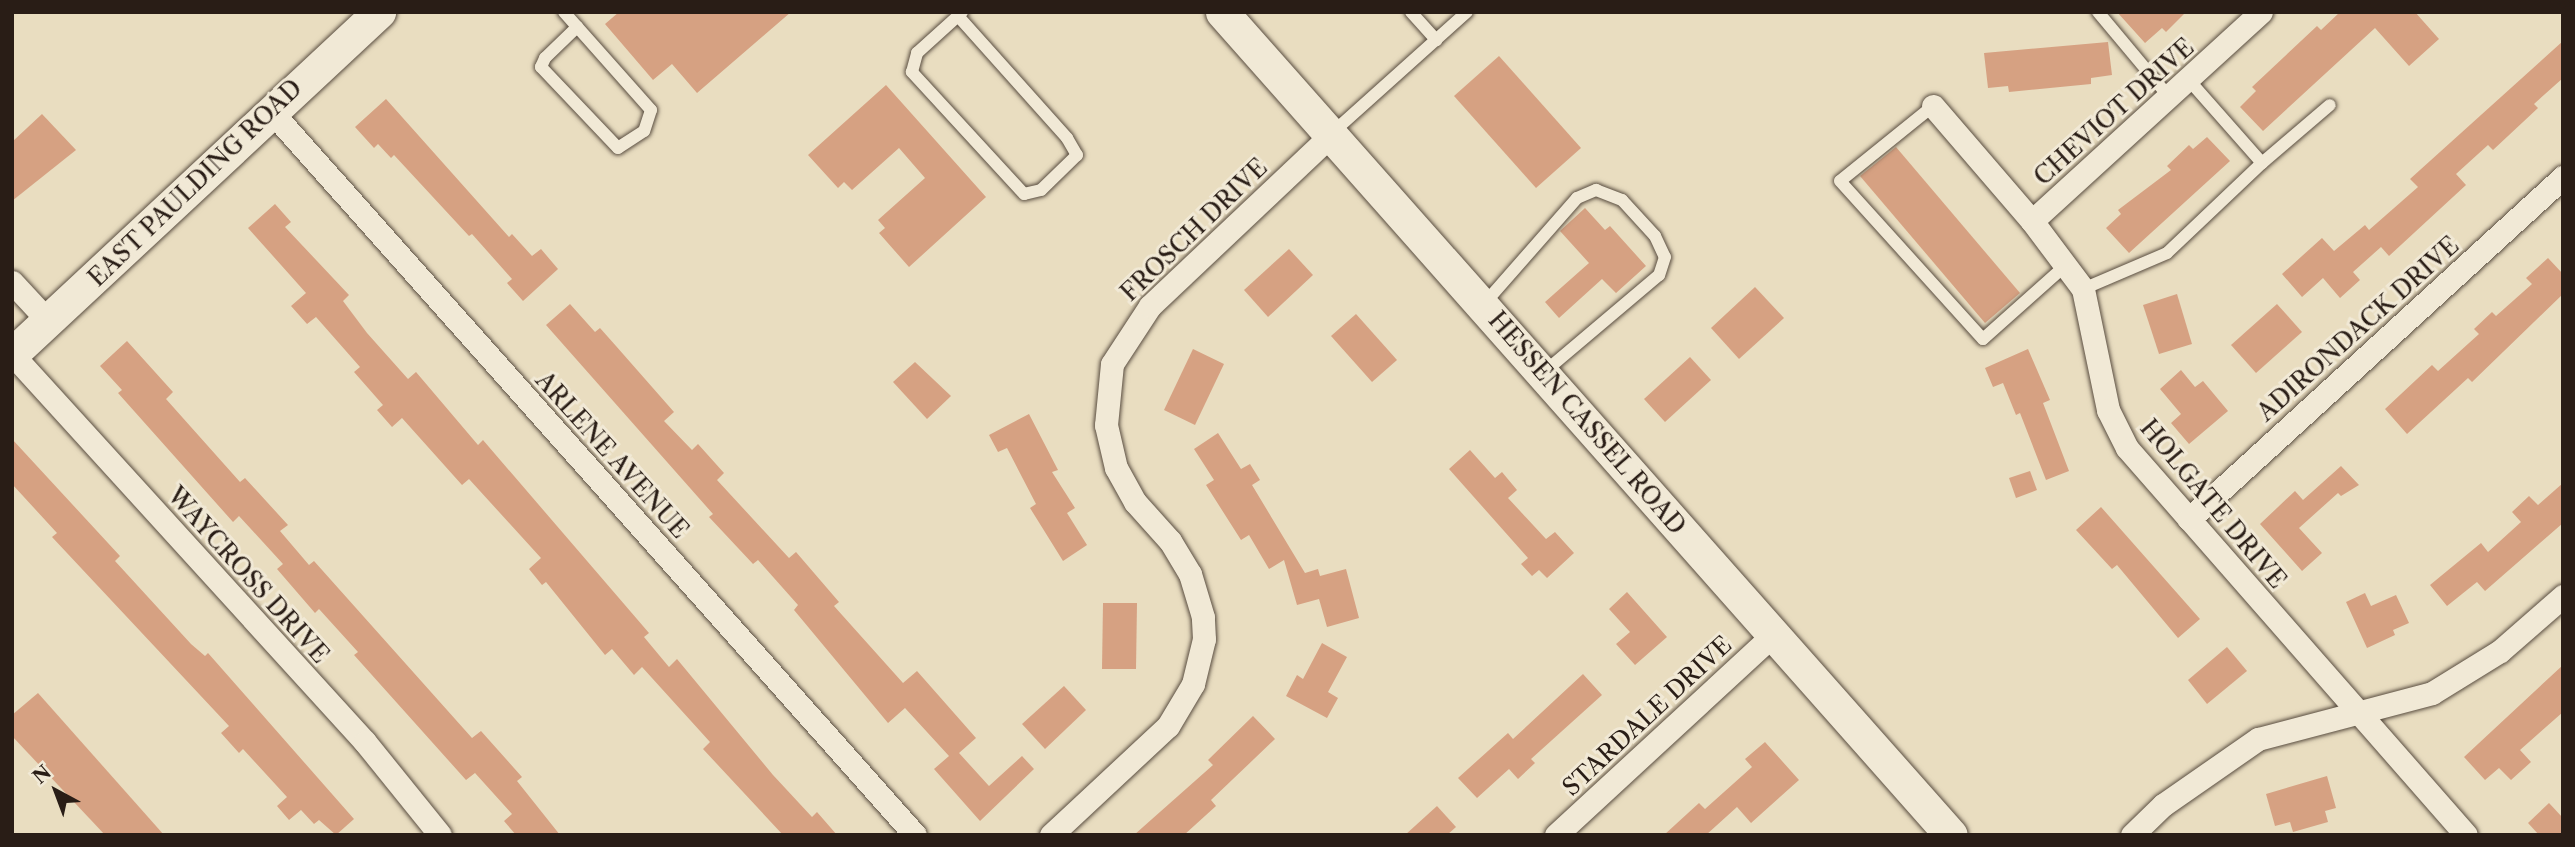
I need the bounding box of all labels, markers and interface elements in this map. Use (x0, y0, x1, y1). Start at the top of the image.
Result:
street label: CHEVIOT DRIVE (2028, 32, 2200, 192)
street label: EAST PAULDING ROAD (82, 73, 308, 293)
street label: FROSCH DRIVE (1115, 153, 1273, 307)
street label: ADIRONDACK DRIVE (2251, 231, 2465, 427)
street label: HESSEN CASSEL ROAD (1482, 306, 1692, 540)
street label: ARLENE AVENUE (529, 365, 695, 545)
street label: HOLGATE DRIVE (2134, 414, 2292, 594)
street label: WAYCROSS DRIVE (161, 481, 335, 669)
street label: STARDALE DRIVE (1556, 630, 1738, 802)
north arrow (21, 756, 91, 826)
text: N (28, 761, 56, 789)

